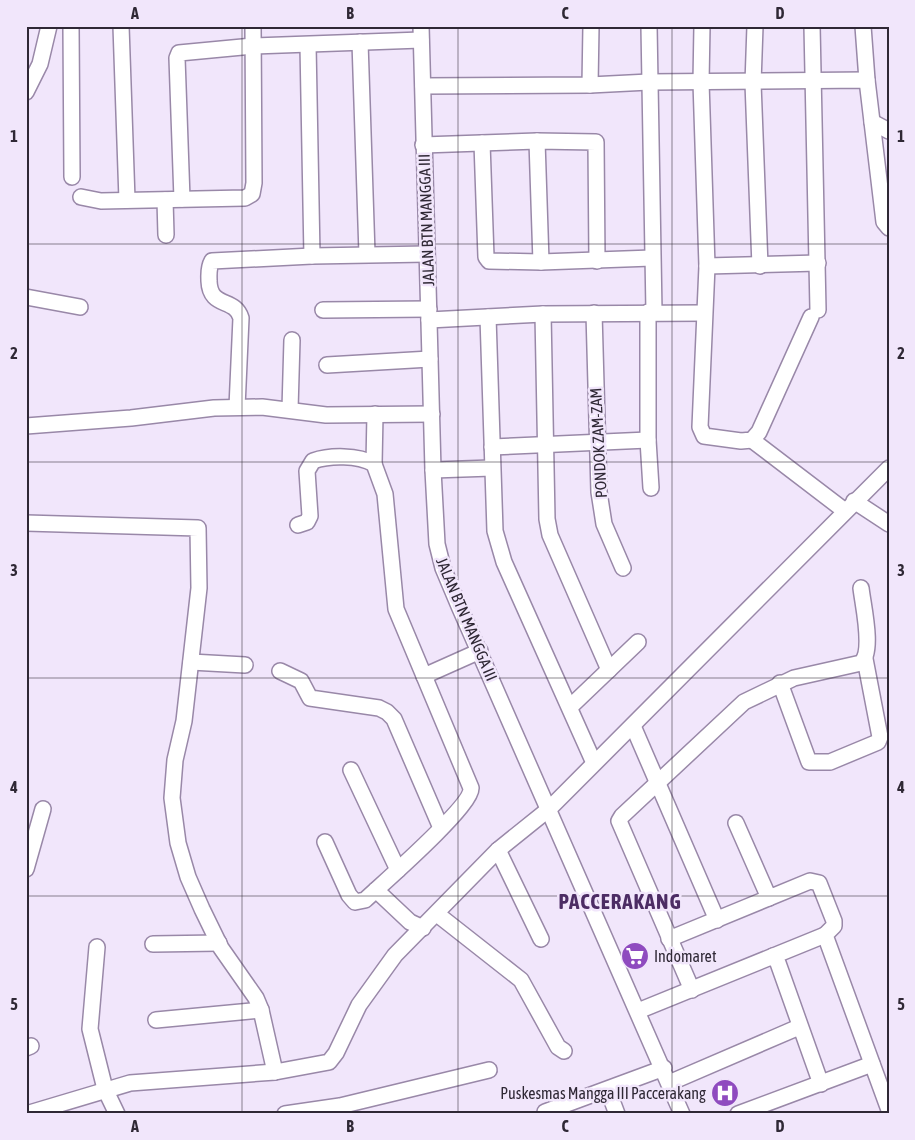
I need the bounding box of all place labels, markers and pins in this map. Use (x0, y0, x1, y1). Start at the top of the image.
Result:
supermarket icon: Indomaret (620, 941, 650, 971)
place label: Indomaret (654, 947, 717, 965)
hospital icon: Puskesmas Mangga III Paccerakang (710, 1078, 740, 1108)
place label: Puskesmas Mangga III Paccerakang (500, 1084, 706, 1103)

